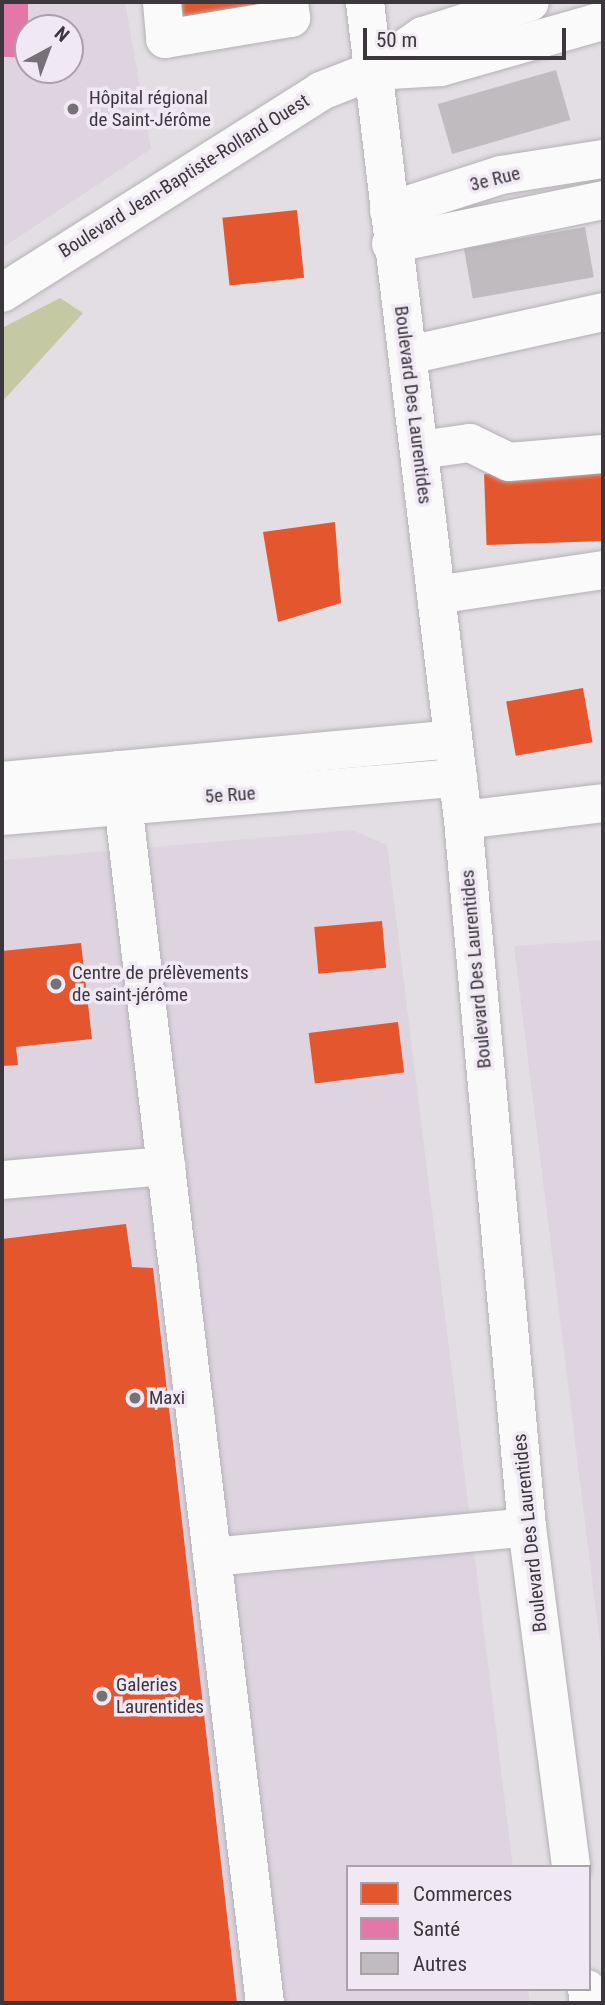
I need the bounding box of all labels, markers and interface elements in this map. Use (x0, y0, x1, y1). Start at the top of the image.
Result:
north arrow (14, 14, 84, 84)
scale bar (367, 14, 570, 58)
text: N (50, 22, 74, 47)
text: 50 m (376, 28, 417, 52)
place label: Hôpital régional de Saint-Jérôme (89, 87, 211, 131)
street label: Boulevard Jean-Baptiste-Rolland Ouest (55, 89, 313, 263)
marker: Hôpital régional de Saint-Jérôme (63, 99, 83, 119)
street label: 3e Rue (468, 162, 522, 196)
street label: Boulevard Des Laurentides (390, 305, 436, 505)
street label: 5e Rue (204, 782, 256, 808)
street label: Boulevard Des Laurentides (456, 869, 496, 1069)
place label: Centre de prélèvements de saint-jérôme (72, 962, 249, 1006)
marker: Centre de prélèvements de saint-jérôme (46, 974, 66, 994)
place label: Maxi (149, 1387, 185, 1409)
marker: Maxi (127, 1390, 143, 1406)
street label: Boulevard Des Laurentides (508, 1433, 552, 1633)
place label: Galeries Laurentides (116, 1674, 204, 1718)
marker: Galeries Laurentides (94, 1688, 110, 1704)
legend (346, 1865, 591, 1991)
text: Commerces (413, 1882, 512, 1906)
text: Santé (413, 1917, 460, 1941)
text: Autres (413, 1952, 467, 1976)

